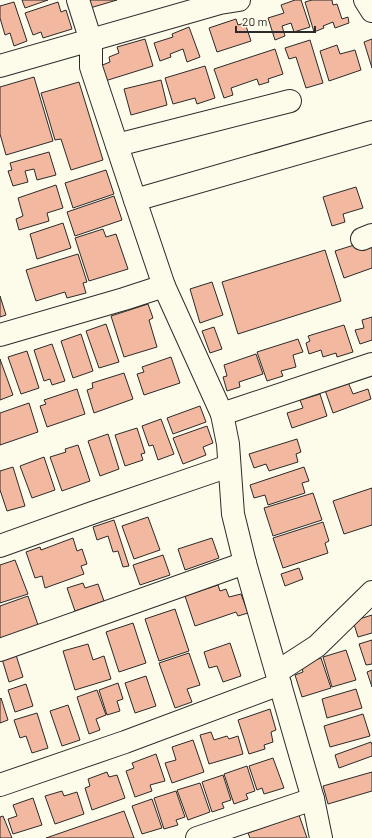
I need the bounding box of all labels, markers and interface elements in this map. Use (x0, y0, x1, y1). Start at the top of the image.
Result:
scale bar (236, 8, 315, 34)
text: 20 m (242, 14, 268, 28)

